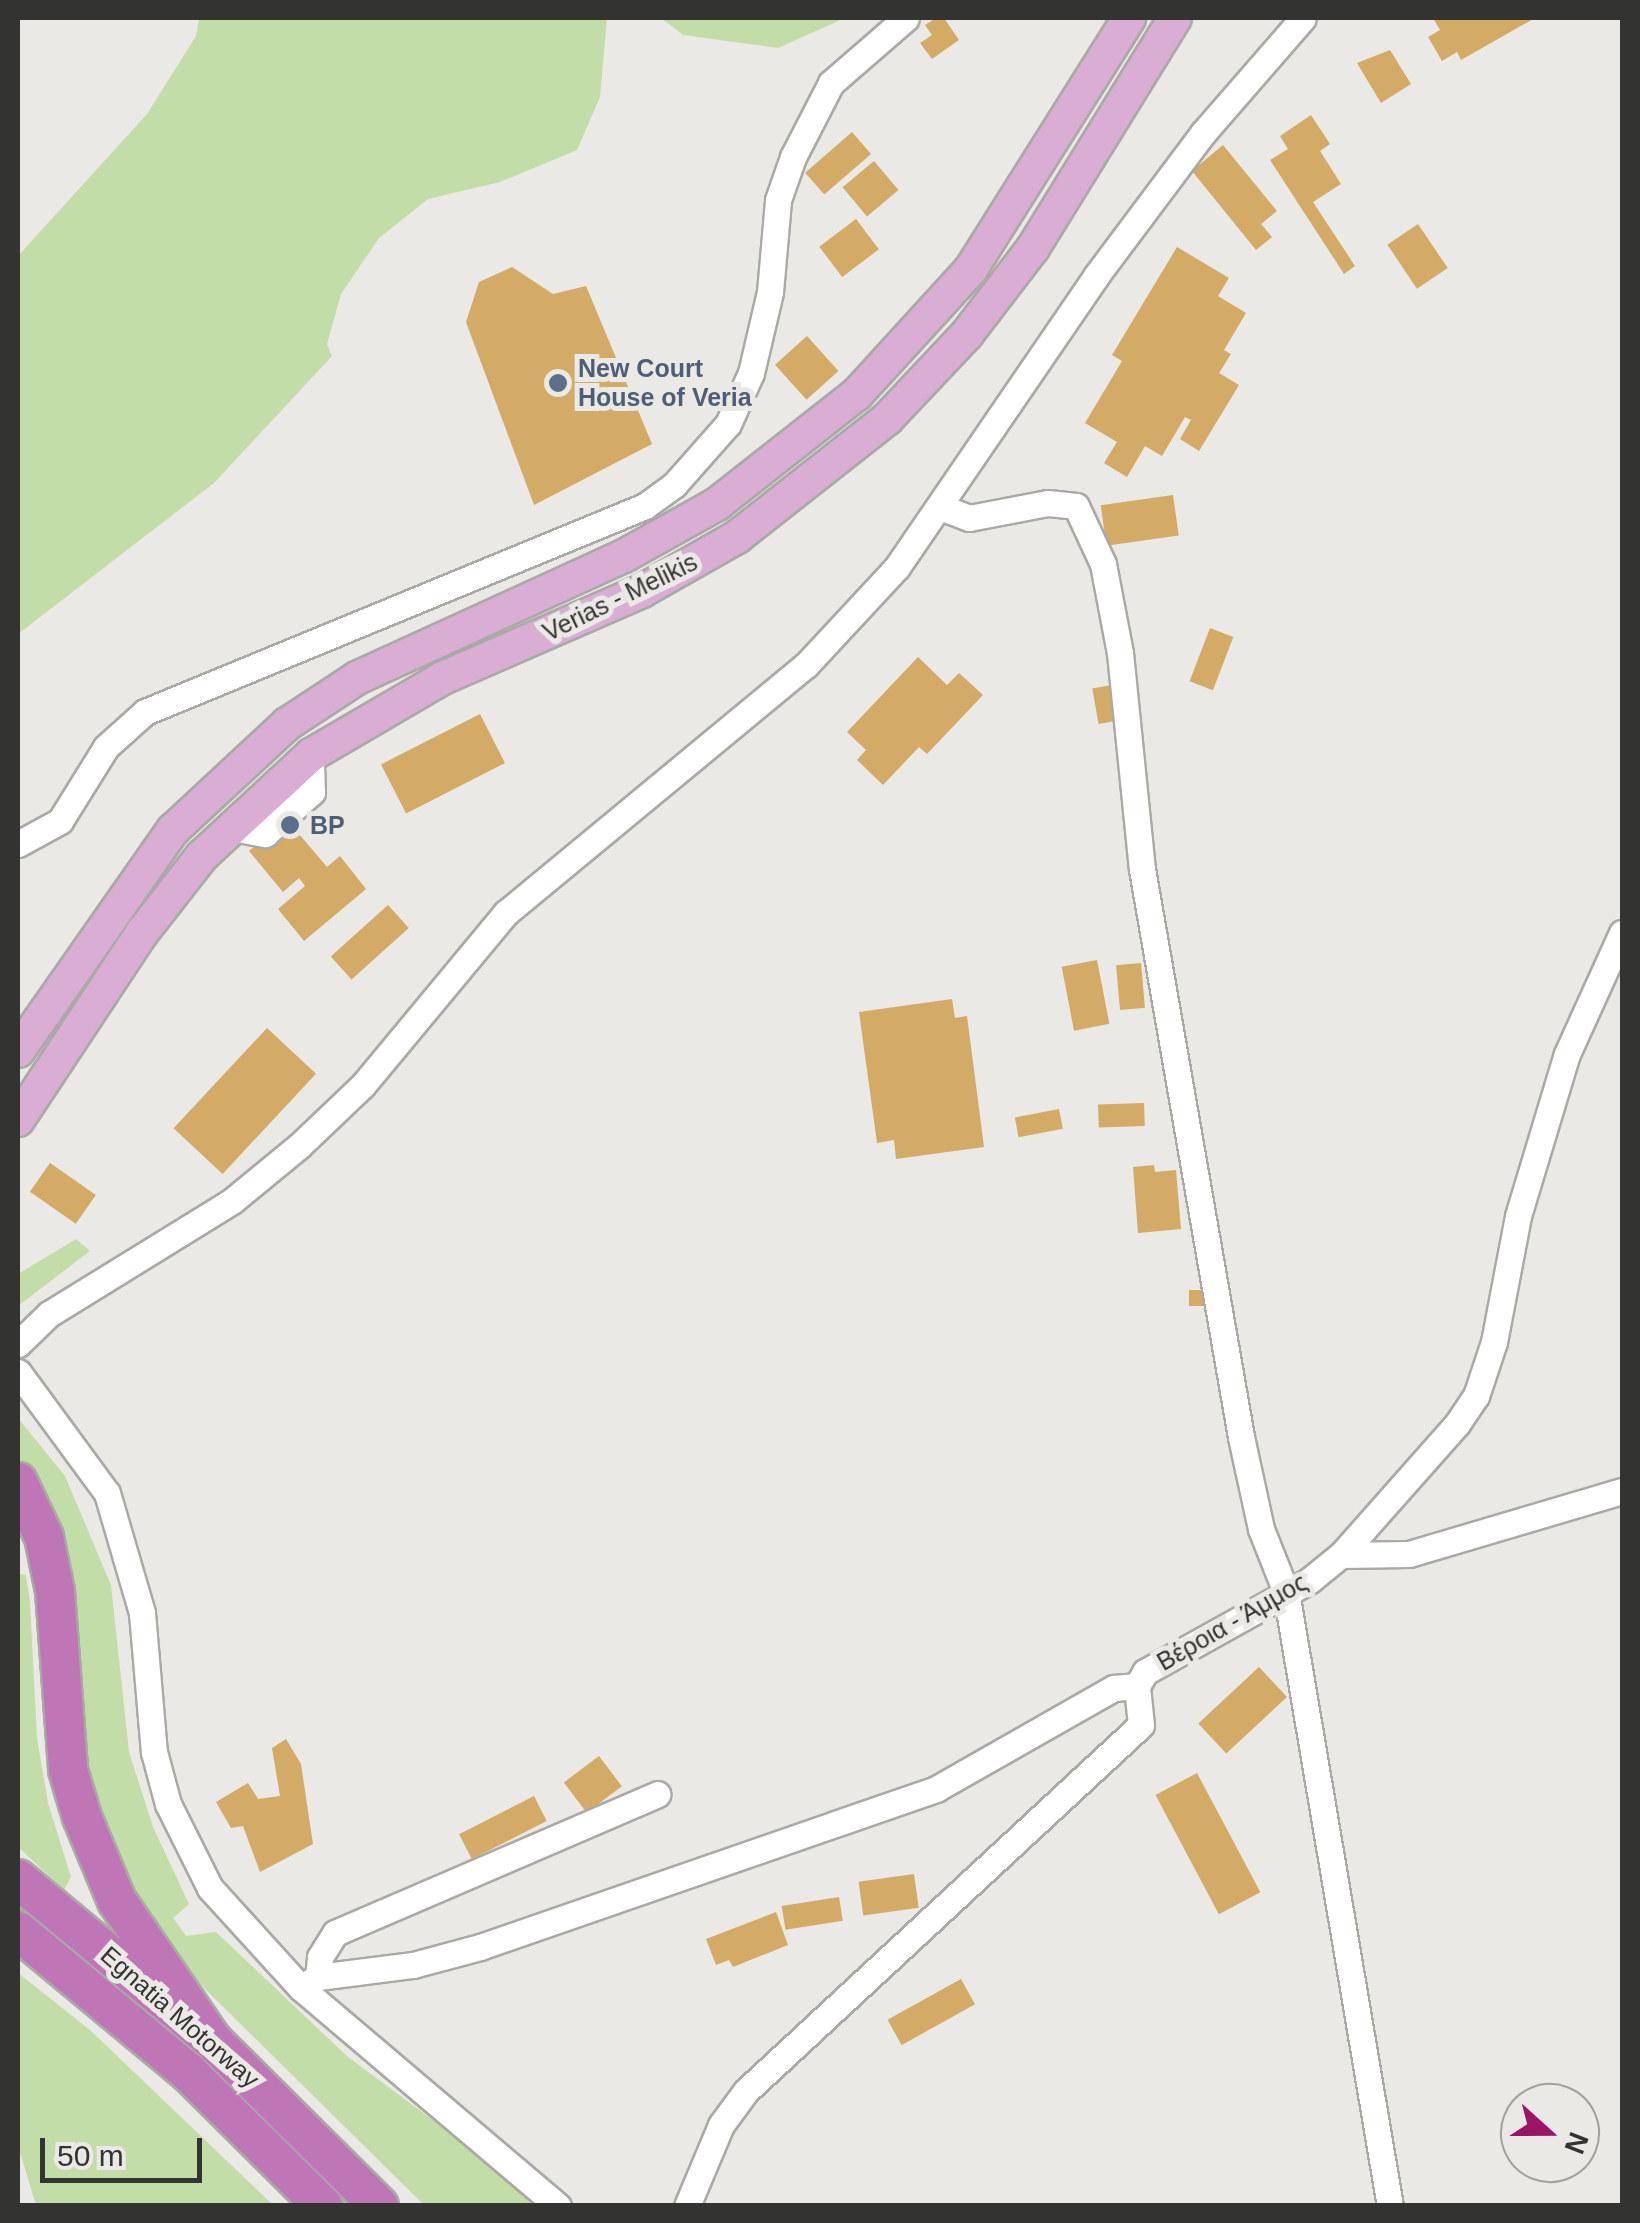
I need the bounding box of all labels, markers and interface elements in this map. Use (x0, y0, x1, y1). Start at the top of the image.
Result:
place label: New Court House of Veria (578, 354, 752, 413)
marker: New Court House of Veria (547, 372, 569, 394)
street label: Verias - Melikis (538, 547, 702, 647)
place label: BP (310, 810, 345, 840)
marker: BP (279, 814, 301, 836)
street label: Βέροια - Άμμος (1151, 1567, 1313, 1677)
street label: Egnatia Motorway (95, 1940, 265, 2094)
north arrow (1500, 2083, 1600, 2183)
scale bar (45, 2118, 208, 2180)
text: N (1559, 2128, 1595, 2158)
text: 50 m (57, 2139, 124, 2172)

